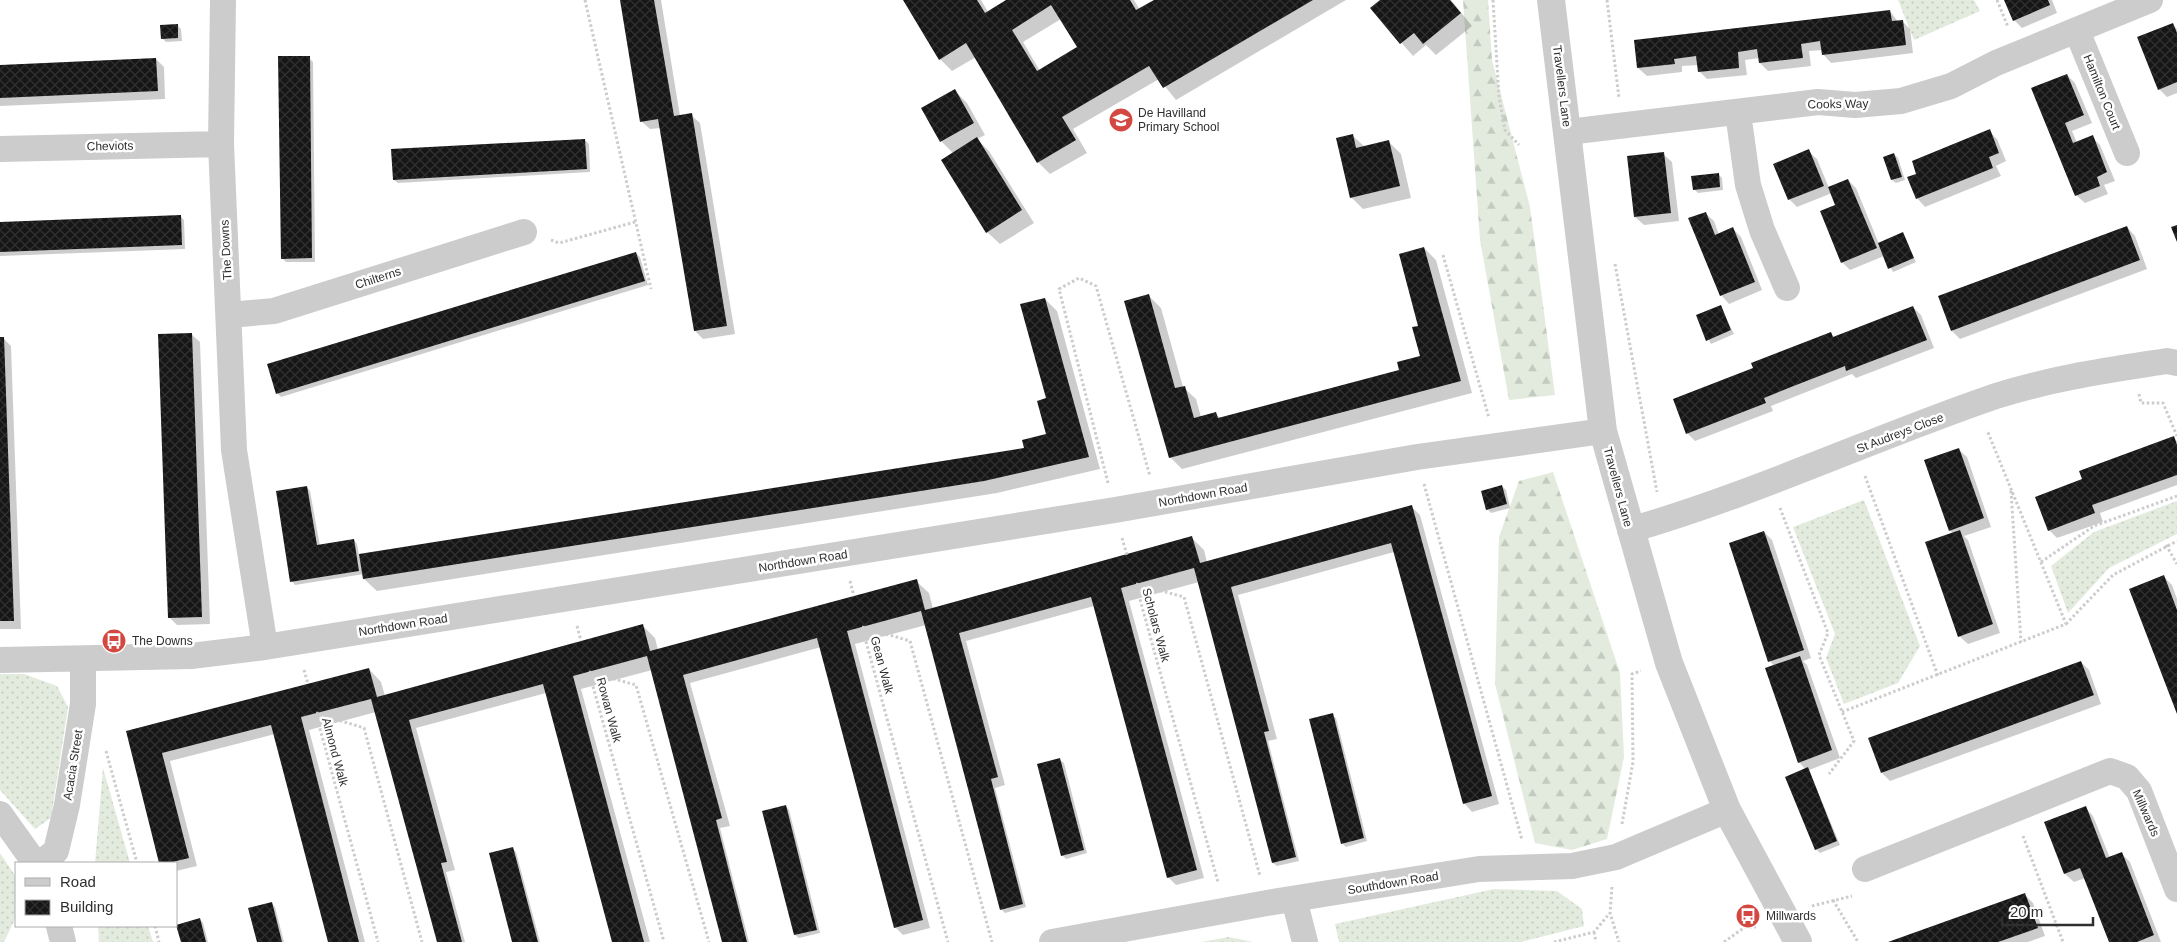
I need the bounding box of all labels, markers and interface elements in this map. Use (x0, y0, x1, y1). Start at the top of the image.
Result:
street label: Travellers Lane (1550, 44, 1574, 128)
street label: Hamilton Court (2081, 52, 2124, 132)
street label: Cooks Way (1807, 96, 1869, 112)
place label: De Havilland Primary School (1138, 106, 1219, 134)
school or university icon: De Havilland Primary School (1108, 107, 1134, 133)
street label: Cheviots (87, 139, 133, 153)
street label: The Downs (217, 219, 235, 281)
street label: Chilterns (353, 264, 403, 292)
street label: St Audreys Close (1855, 410, 1946, 456)
street label: Travellers Lane (1601, 445, 1635, 529)
street label: Northdown Road (1157, 480, 1249, 510)
street label: Northdown Road (757, 547, 849, 575)
street label: Scholars Walk (1139, 586, 1173, 665)
street label: Northdown Road (357, 611, 449, 639)
bus stop icon: The Downs (101, 628, 127, 654)
place label: The Downs (132, 634, 193, 648)
street label: Gean Walk (868, 635, 897, 696)
street label: Rowan Walk (594, 676, 625, 745)
street label: Almond Walk (319, 716, 351, 789)
street label: Acacia Street (61, 728, 86, 801)
street label: Millwards (2129, 787, 2163, 839)
legend (15, 862, 178, 927)
street label: Southdown Road (1346, 869, 1440, 897)
text: Road (60, 873, 96, 890)
scale bar (2002, 894, 2093, 926)
text: Building (60, 898, 113, 915)
bus stop icon: Millwards (1735, 903, 1761, 929)
text: 20 m (2010, 903, 2043, 920)
place label: Millwards (1766, 909, 1816, 923)

